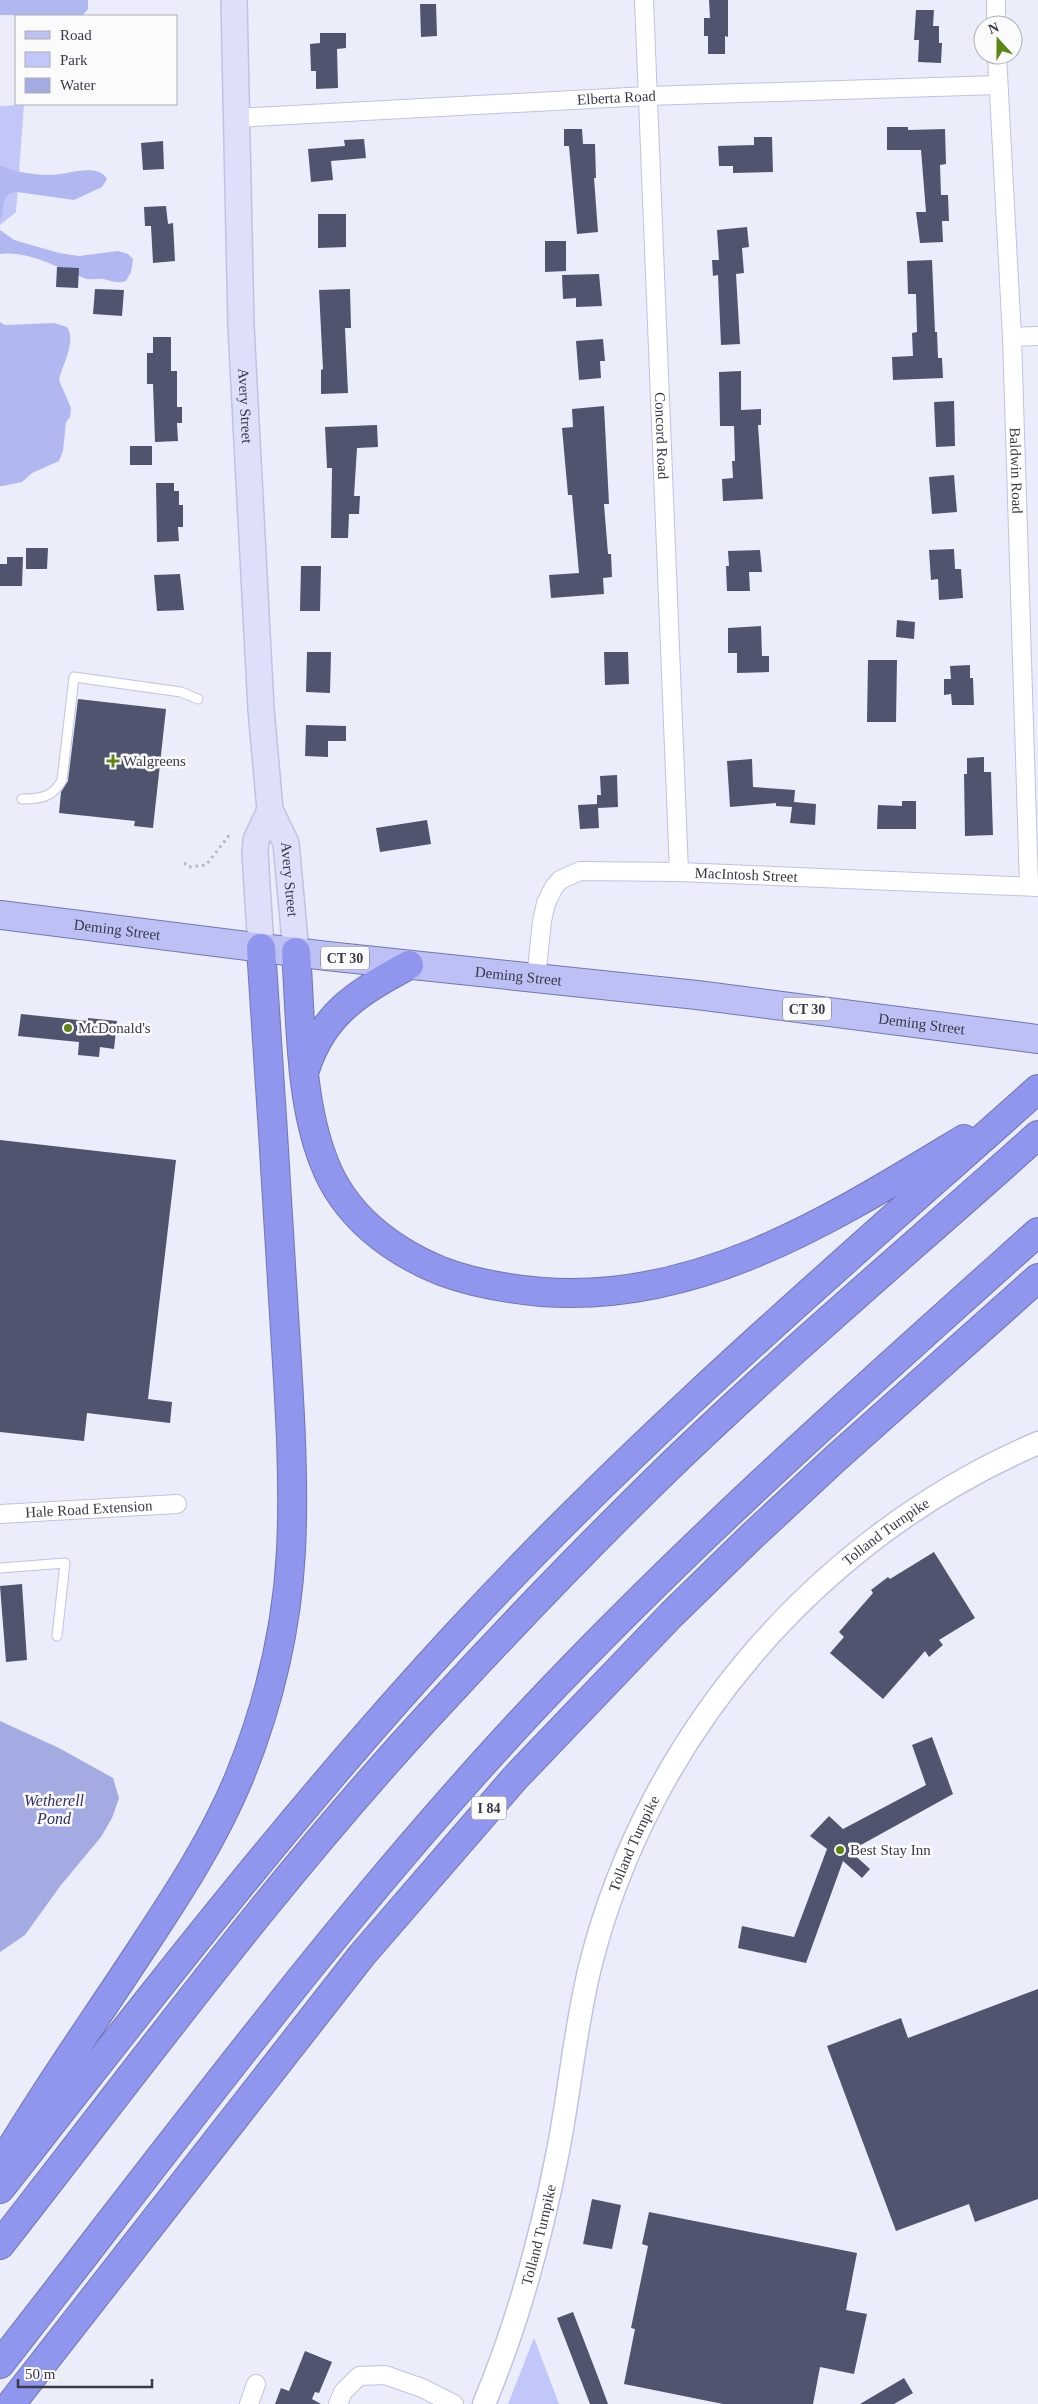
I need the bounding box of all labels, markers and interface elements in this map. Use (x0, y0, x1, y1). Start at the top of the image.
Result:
legend (15, 15, 178, 105)
north arrow (973, 15, 1023, 65)
text: N (986, 20, 1001, 37)
text: Road (60, 27, 92, 43)
text: Park (60, 52, 88, 68)
text: Water (60, 77, 95, 93)
street label: Elberta Road (577, 88, 657, 108)
street label: Avery Street (235, 368, 255, 445)
street label: Concord Road (652, 392, 671, 480)
street label: Baldwin Road (1007, 427, 1025, 514)
place label: Walgreens (123, 753, 186, 769)
marker: Walgreens (107, 755, 119, 767)
street label: Avery Street (278, 841, 301, 918)
street label: MacIntosh Street (694, 865, 799, 885)
street label: Deming Street (73, 916, 162, 943)
road number: CT 30 (321, 946, 369, 970)
street label: Deming Street (474, 964, 563, 989)
road number: CT 30 (783, 998, 831, 1021)
street label: Deming Street (877, 1010, 967, 1038)
place label: McDonald's (78, 1020, 151, 1036)
marker: McDonald's (62, 1022, 74, 1034)
street label: Tolland Turnpike (839, 1495, 932, 1569)
street label: Hale Road Extension (25, 1497, 153, 1521)
water label: Wetherell Pond (24, 1792, 85, 1827)
street label: Tolland Turnpike (606, 1793, 663, 1894)
road number: I 84 (472, 1796, 506, 1820)
place label: Best Stay Inn (850, 1842, 931, 1858)
marker: Best Stay Inn (834, 1844, 846, 1856)
street label: Tolland Turnpike (518, 2183, 559, 2287)
scale bar (18, 2356, 151, 2388)
text: 50 m (25, 2366, 56, 2382)

